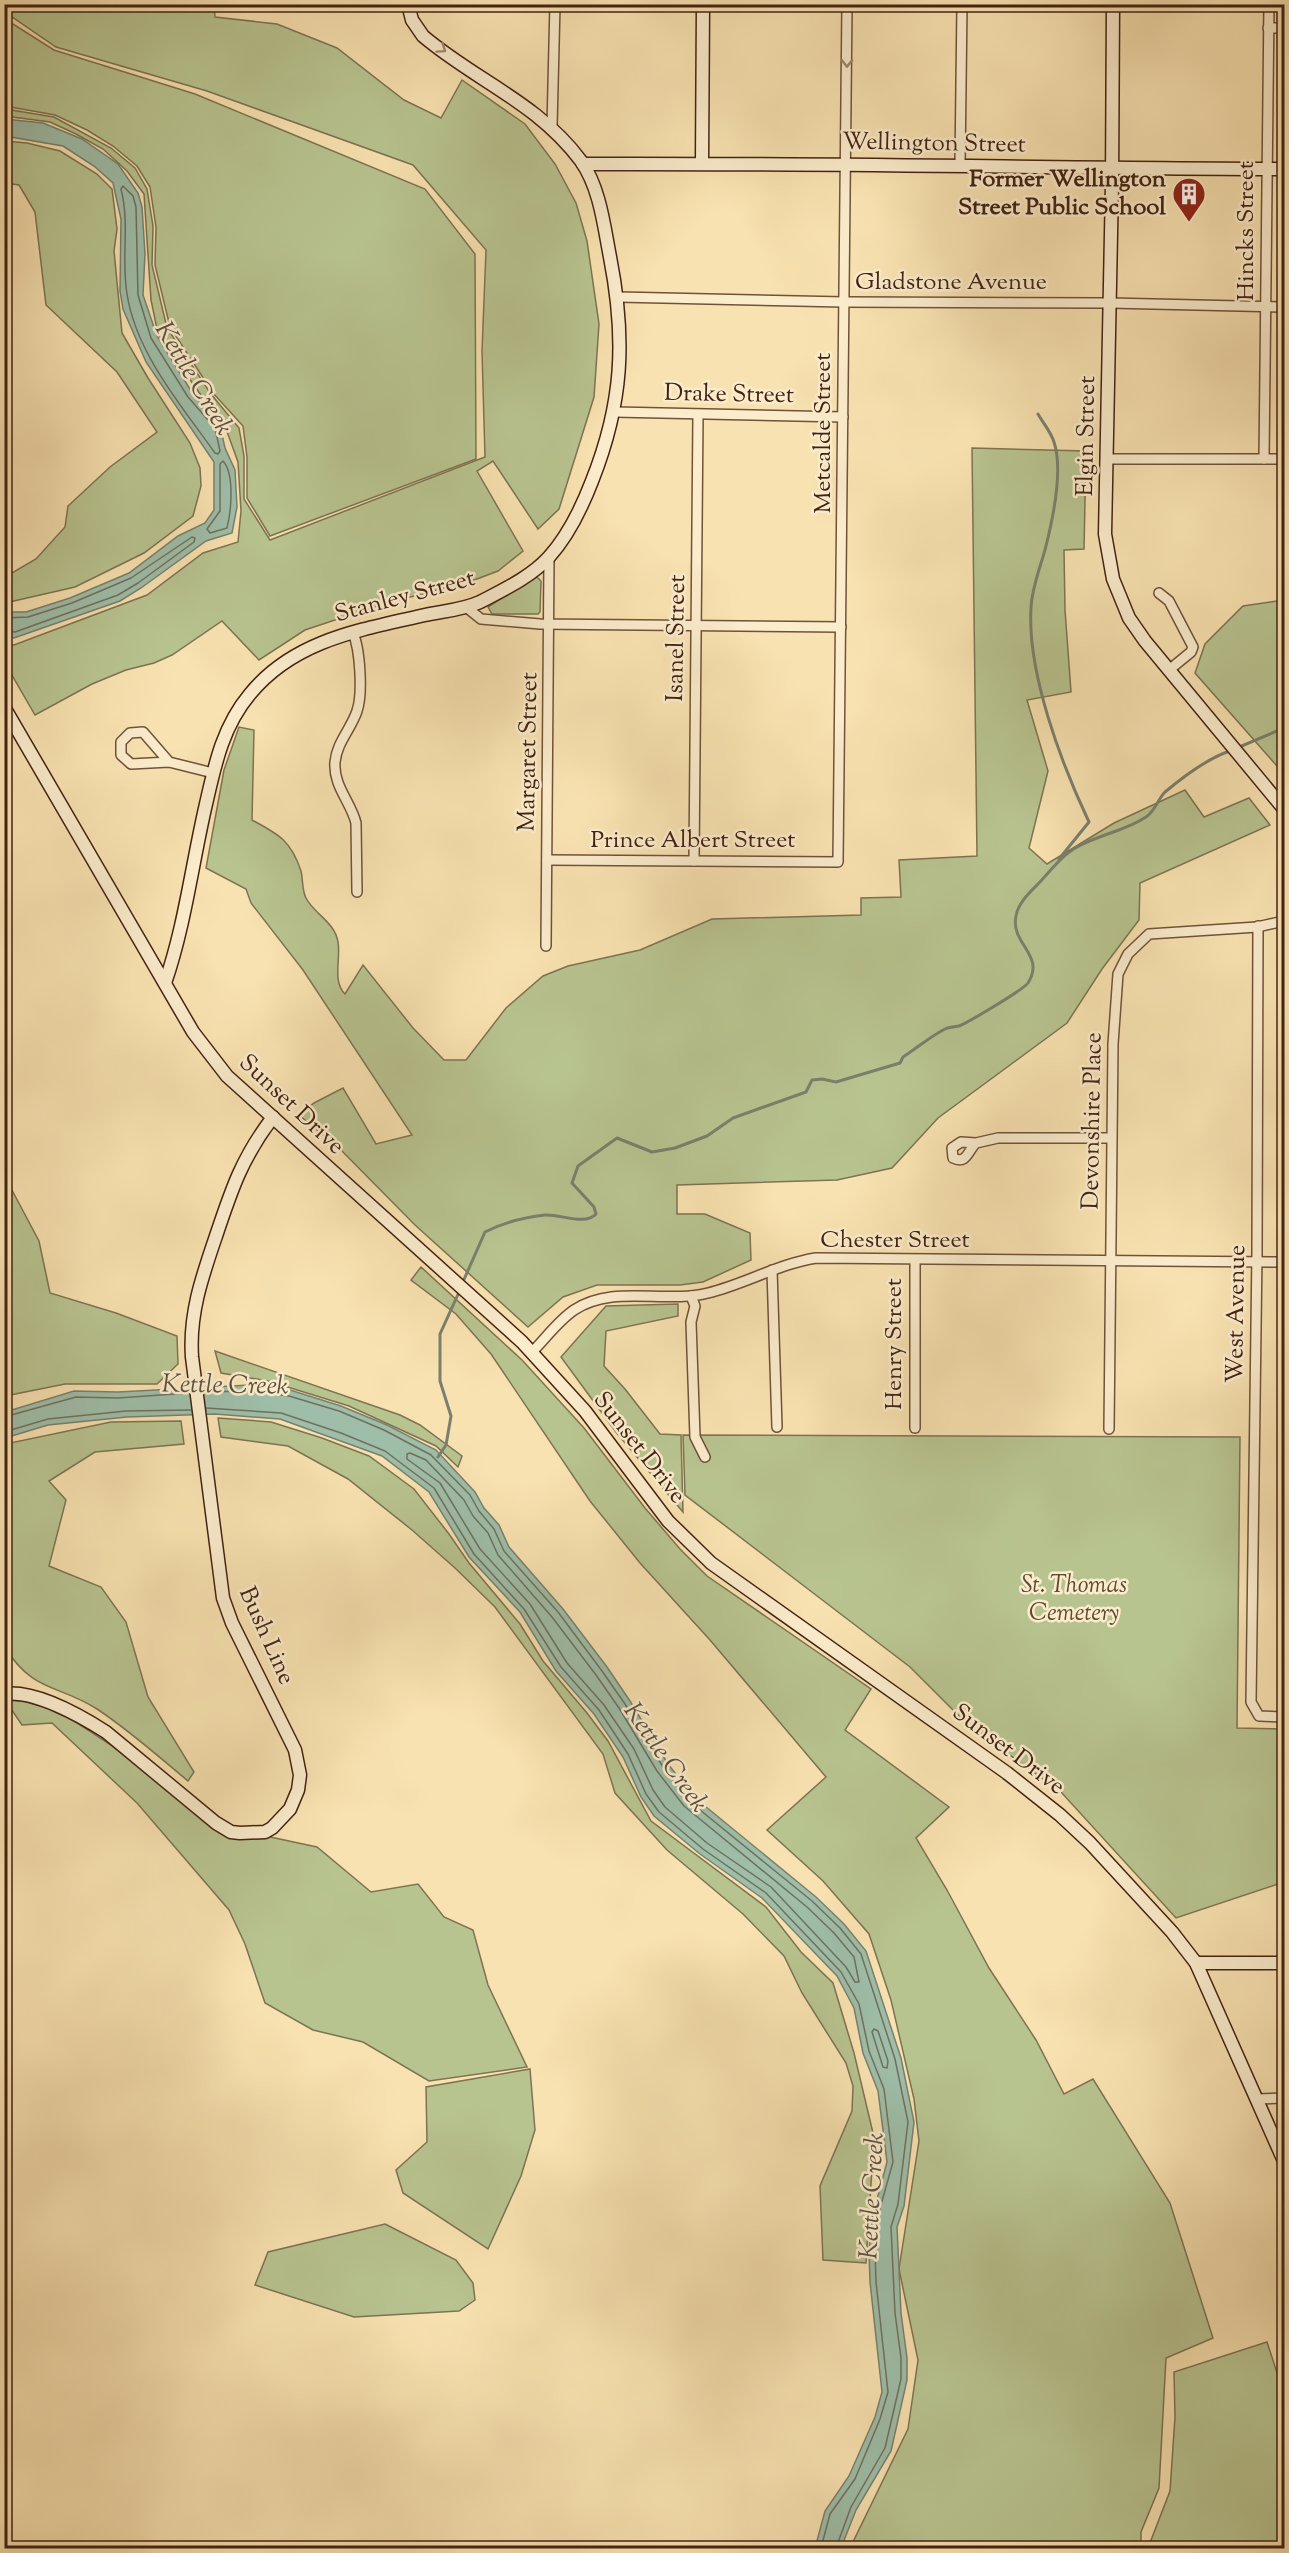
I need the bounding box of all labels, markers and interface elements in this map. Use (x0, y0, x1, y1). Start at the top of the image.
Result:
one-way arrow (435, 42, 446, 53)
one-way arrow (841, 58, 853, 67)
street label: Wellington Street (842, 125, 1026, 163)
street label: Hincks Street (1230, 161, 1264, 301)
place label: Former Wellington Street Public School (958, 163, 1167, 225)
building icon: Former Wellington Street Public School (1171, 176, 1207, 223)
street label: Gladstone Avenue (855, 266, 1047, 300)
water label: Kettle Creek (144, 315, 242, 443)
street label: Metcalde Street (807, 353, 841, 513)
street label: Elgin Street (1069, 375, 1105, 497)
street label: Drake Street (664, 377, 794, 413)
street label: Stanley Street (331, 562, 479, 632)
street label: Isanel Street (659, 574, 695, 702)
street label: Margaret Street (511, 672, 547, 832)
street label: Prince Albert Street (590, 824, 796, 858)
street label: Devonshire Place (1074, 1032, 1112, 1210)
street label: Sunset Drive (230, 1047, 352, 1163)
street label: Chester Street (820, 1224, 970, 1258)
street label: West Avenue (1219, 1244, 1255, 1384)
street label: Henry Street (878, 1278, 912, 1410)
water label: Kettle Creek (161, 1366, 289, 1406)
street label: Sunset Drive (584, 1385, 694, 1511)
park label: St. Thomas Cemetery (1021, 1569, 1127, 1631)
street label: Bush Line (229, 1582, 303, 1690)
water label: Kettle Creek (613, 1695, 717, 1821)
street label: Sunset Drive (944, 1696, 1072, 1804)
water label: Kettle Creek (851, 2131, 895, 2260)

